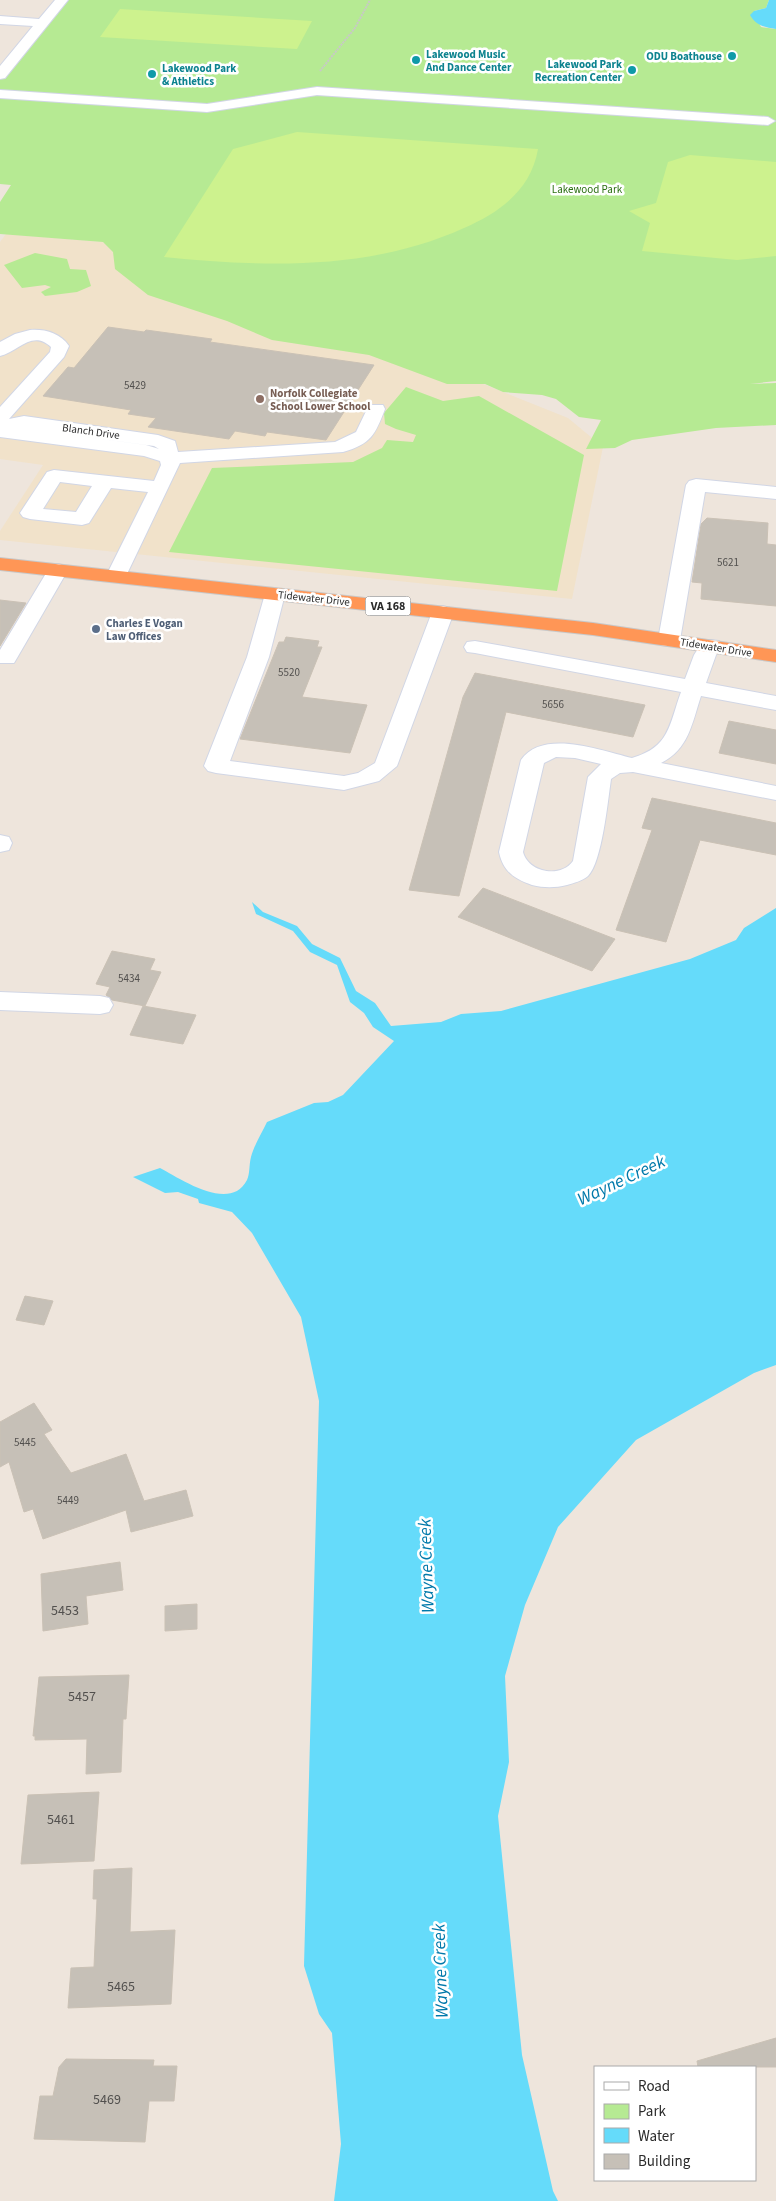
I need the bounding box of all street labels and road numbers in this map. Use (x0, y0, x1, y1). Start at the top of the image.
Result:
street label: Blanch Drive (61, 420, 121, 443)
street label: Tidewater Drive (277, 587, 351, 610)
road number: VA 168 (366, 596, 410, 616)
street label: Tidewater Drive (679, 634, 753, 661)

